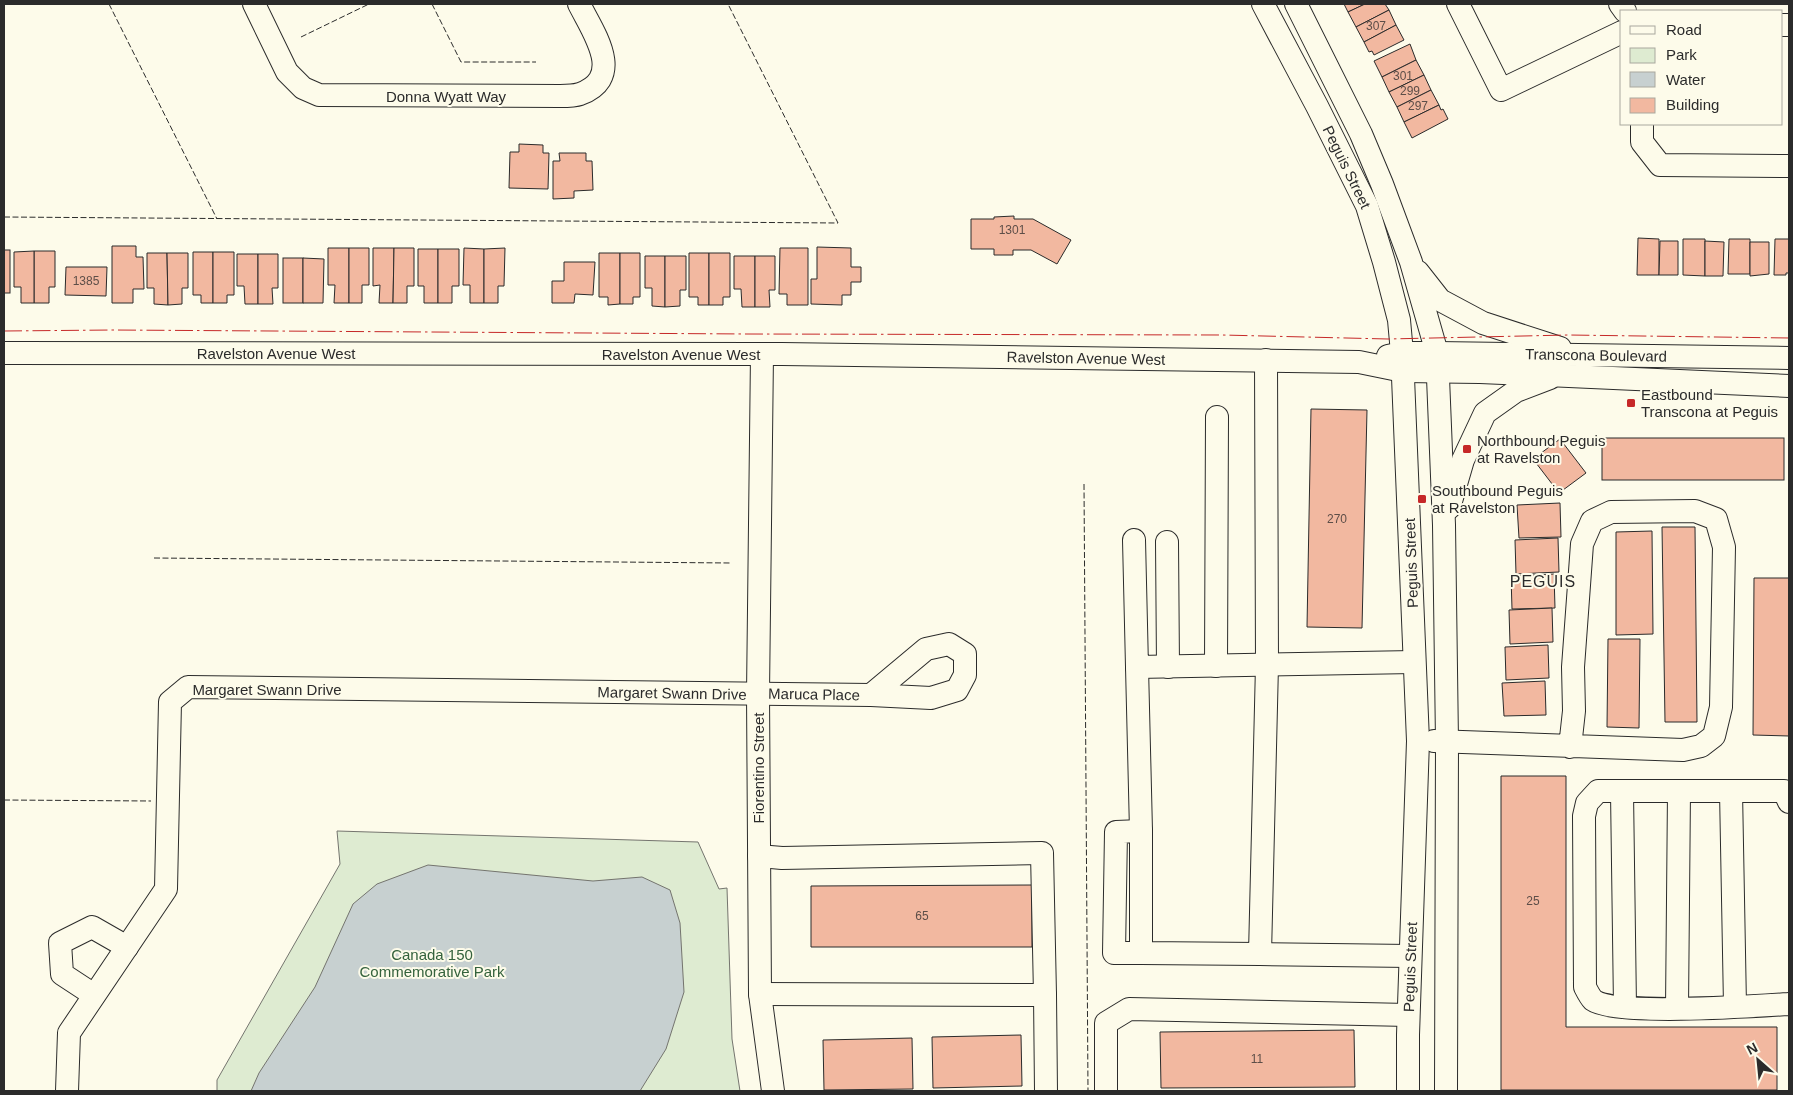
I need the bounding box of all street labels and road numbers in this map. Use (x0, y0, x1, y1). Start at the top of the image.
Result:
street label: Donna Wyatt Way (386, 88, 507, 105)
street label: Peguis Street (1320, 123, 1375, 212)
street label: Ravelston Avenue West (197, 345, 356, 362)
street label: Transcona Boulevard (1525, 345, 1667, 365)
street label: Ravelston Avenue West (602, 346, 761, 363)
street label: Ravelston Avenue West (1007, 348, 1166, 368)
street label: Peguis Street (1401, 517, 1421, 608)
street label: Margaret Swann Drive (192, 681, 342, 698)
street label: Margaret Swann Drive (597, 683, 747, 703)
street label: Maruca Place (768, 685, 860, 703)
street label: Fiorentino Street (750, 712, 767, 823)
street label: Peguis Street (1400, 921, 1420, 1012)

